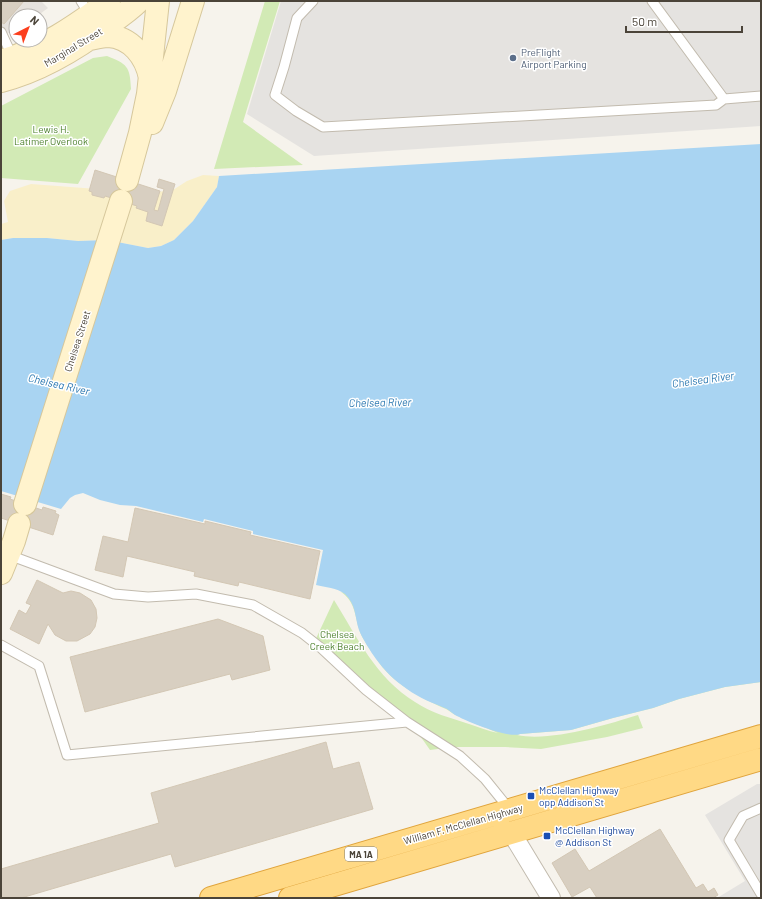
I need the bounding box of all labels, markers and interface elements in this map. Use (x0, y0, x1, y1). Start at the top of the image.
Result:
north arrow (8, 8, 48, 48)
scale bar (626, 8, 742, 34)
text: N (28, 13, 42, 27)
text: 50 m (632, 14, 657, 28)
street label: Marginal Street (42, 25, 105, 69)
place label: PreFlight Airport Parking (521, 46, 587, 70)
marker: PreFlight Airport Parking (508, 53, 518, 63)
park label: Lewis H. Latimer Overlook (14, 123, 88, 147)
street label: Chelsea Street (61, 309, 93, 373)
water label: Chelsea River (671, 368, 736, 390)
water label: Chelsea River (27, 371, 92, 398)
water label: Chelsea River (348, 395, 413, 409)
park label: Chelsea Creek Beach (310, 628, 364, 652)
place label: McClellan Highway opp Addison St (539, 784, 619, 808)
marker: McClellan Highway opp Addison St (526, 791, 536, 801)
street label: William F. McClellan Highway (402, 801, 524, 847)
place label: McClellan Highway @ Addison St (555, 824, 635, 848)
marker: McClellan Highway @ Addison St (542, 831, 552, 841)
road number: MA 1A (345, 847, 377, 861)

